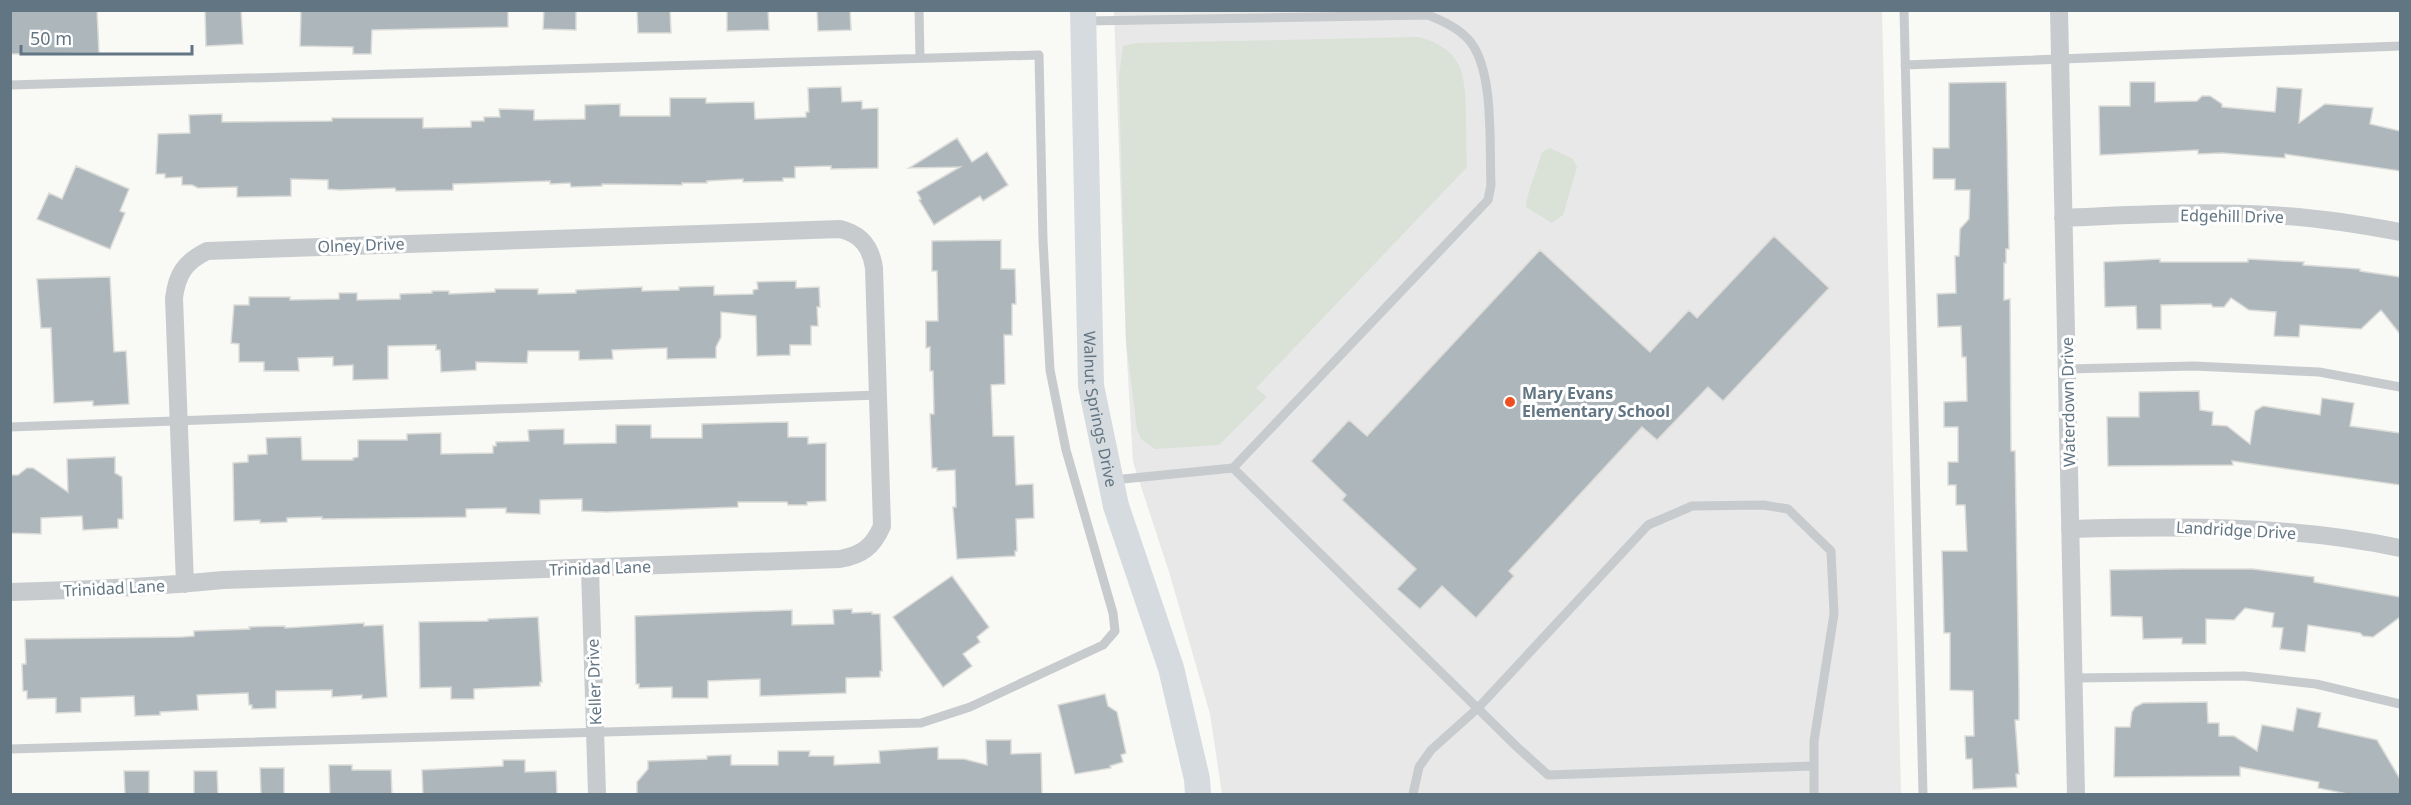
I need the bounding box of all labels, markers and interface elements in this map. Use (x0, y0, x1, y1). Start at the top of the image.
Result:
scale bar (21, 18, 192, 56)
text: 50 m (30, 26, 72, 50)
street label: Edgehill Drive (2180, 204, 2284, 228)
street label: Olney Drive (317, 232, 405, 258)
street label: Walnut Springs Drive (1079, 331, 1123, 489)
street label: Waterdown Drive (2056, 337, 2080, 467)
place label: Mary Evans Elementary School (1522, 382, 1670, 422)
marker: Mary Evans Elementary School (1503, 395, 1517, 409)
street label: Landridge Drive (2175, 516, 2297, 544)
street label: Trinidad Lane (549, 555, 651, 581)
street label: Trinidad Lane (63, 574, 165, 602)
street label: Keller Drive (581, 638, 607, 726)

